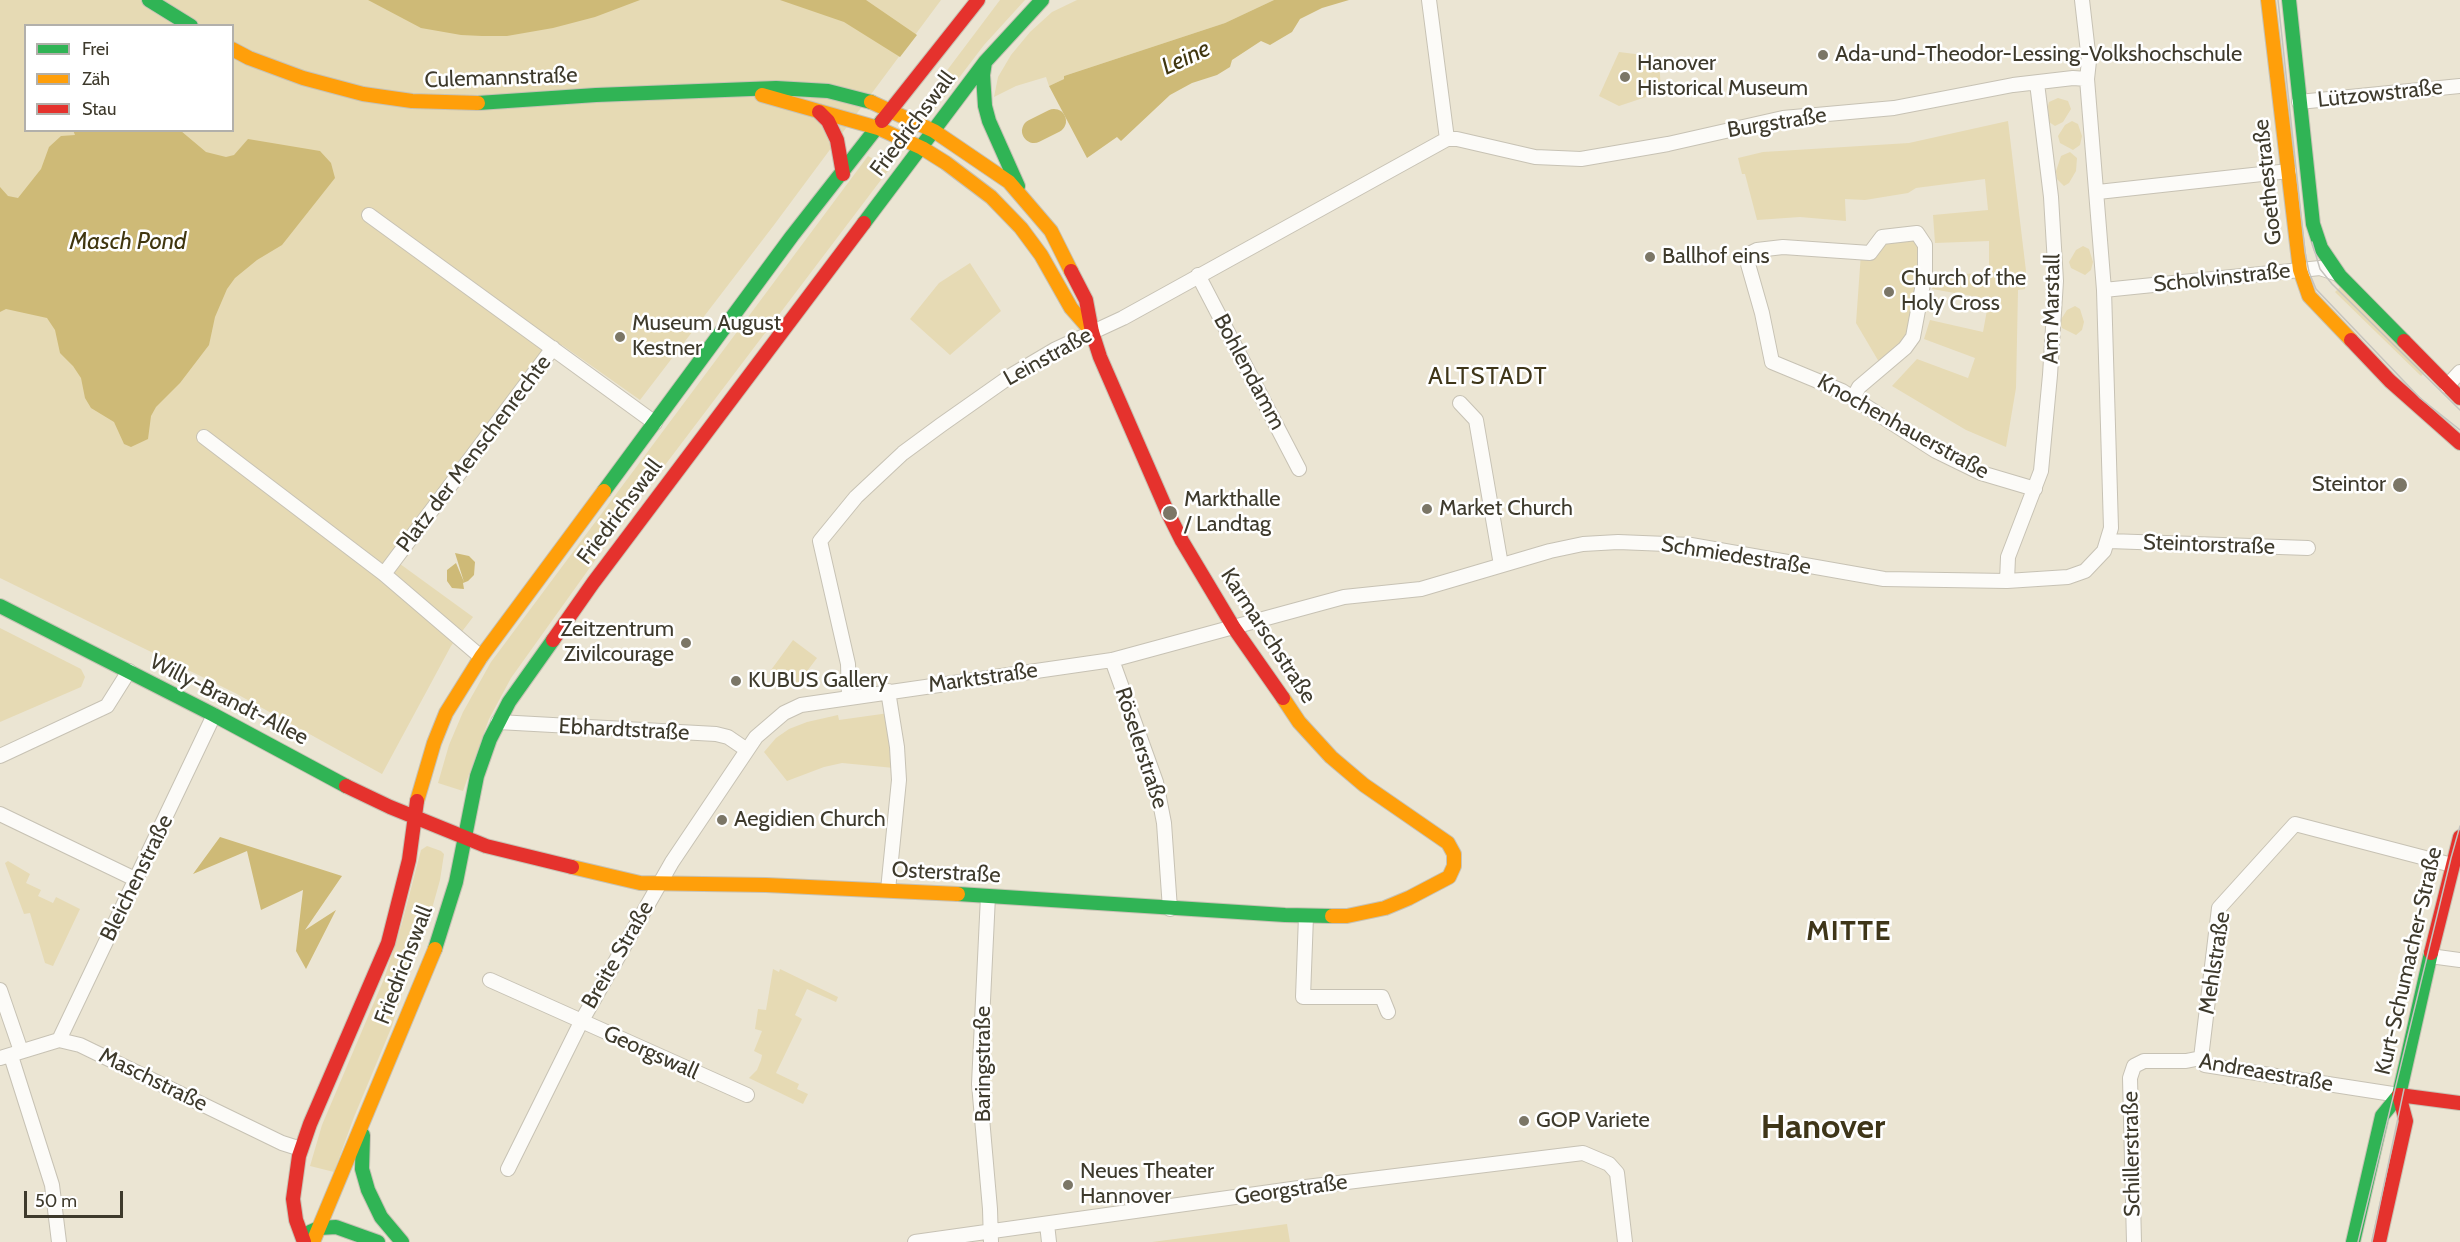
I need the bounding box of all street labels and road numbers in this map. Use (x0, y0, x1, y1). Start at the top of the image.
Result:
street label: Culemannstraße (424, 62, 578, 94)
street label: Friedrichswall (865, 66, 961, 182)
street label: Lützowstraße (2316, 74, 2444, 114)
street label: Burgstraße (1726, 102, 1828, 144)
street label: Goethestraße (2248, 118, 2288, 246)
street label: Am Marstall (2038, 254, 2066, 364)
street label: Scholvinstraße (2152, 258, 2292, 298)
street label: Bohlendamm (1207, 310, 1291, 434)
street label: Leinstraße (999, 322, 1097, 392)
street label: Platz der Menschenrechte (391, 350, 557, 558)
street label: Knochenhauerstraße (1813, 369, 1993, 485)
street label: Friedrichswall (572, 454, 668, 570)
street label: Steintorstraße (2143, 530, 2275, 560)
street label: Schmiedestraße (1659, 531, 1813, 581)
street label: Karmarschstraße (1215, 564, 1321, 708)
street label: Willy-Brandt-Allee (146, 649, 312, 751)
street label: Marktstraße (927, 657, 1039, 699)
street label: Röselerstraße (1109, 684, 1173, 812)
street label: Ebhardtstraße (558, 713, 690, 747)
street label: Bleichenstraße (95, 811, 179, 945)
street label: Kurt-Schumacher-Straße (2370, 845, 2448, 1077)
street label: Osterstraße (891, 857, 1001, 889)
street label: Breite Straße (576, 896, 660, 1014)
street label: Friedrichswall (369, 902, 439, 1028)
street label: Mehlstraße (2194, 910, 2236, 1016)
street label: Baringstraße (971, 1006, 997, 1122)
street label: Georgswall (599, 1020, 703, 1086)
street label: Maschstraße (95, 1042, 211, 1118)
street label: Andreaestraße (2197, 1048, 2335, 1098)
street label: Schillerstraße (2118, 1091, 2146, 1217)
street label: Georgstraße (1233, 1169, 1349, 1211)

